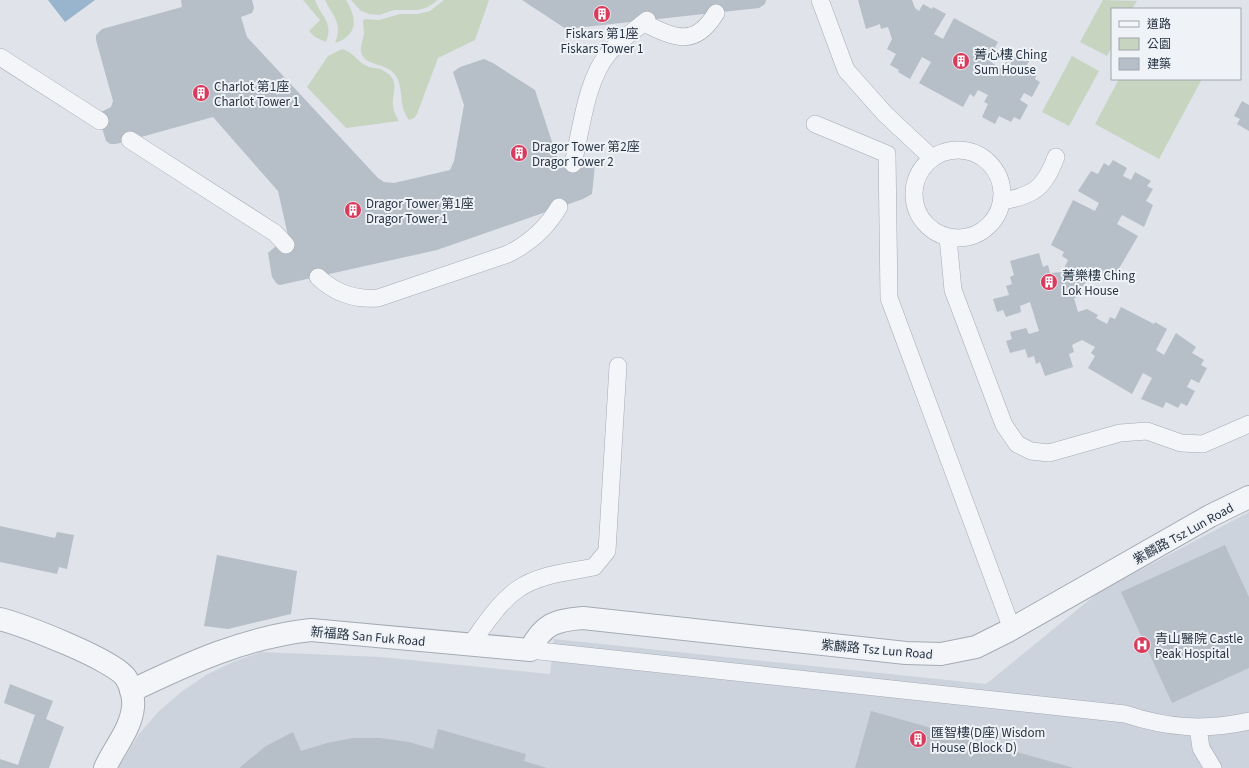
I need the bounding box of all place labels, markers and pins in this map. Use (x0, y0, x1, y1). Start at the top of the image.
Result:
building icon: Fiskars 第1座 Fiskars Tower 1 (592, 4, 612, 24)
place label: Fiskars 第1座 Fiskars Tower 1 (561, 25, 643, 58)
place label: 菁心樓 Ching Sum House (974, 46, 1047, 79)
building icon: 菁心樓 Ching Sum House (951, 51, 971, 71)
place label: Charlot 第1座 Charlot Tower 1 (214, 78, 299, 111)
building icon: Charlot 第1座 Charlot Tower 1 (191, 83, 211, 103)
place label: Dragor Tower 第2座 Dragor Tower 2 (532, 138, 640, 171)
building icon: Dragor Tower 第2座 Dragor Tower 2 (509, 143, 529, 163)
place label: Dragor Tower 第1座 Dragor Tower 1 (366, 195, 474, 228)
building icon: Dragor Tower 第1座 Dragor Tower 1 (343, 200, 363, 220)
place label: 菁樂樓 Ching Lok House (1062, 267, 1135, 300)
building icon: 菁樂樓 Ching Lok House (1039, 272, 1059, 292)
place label: 青山醫院 Castle Peak Hospital (1155, 630, 1243, 663)
hospital icon: 青山醫院 Castle Peak Hospital (1132, 635, 1152, 655)
place label: 匯智樓(D座) Wisdom House (Block D) (931, 724, 1045, 757)
building icon: 匯智樓(D座) Wisdom House (Block D) (908, 729, 928, 749)

